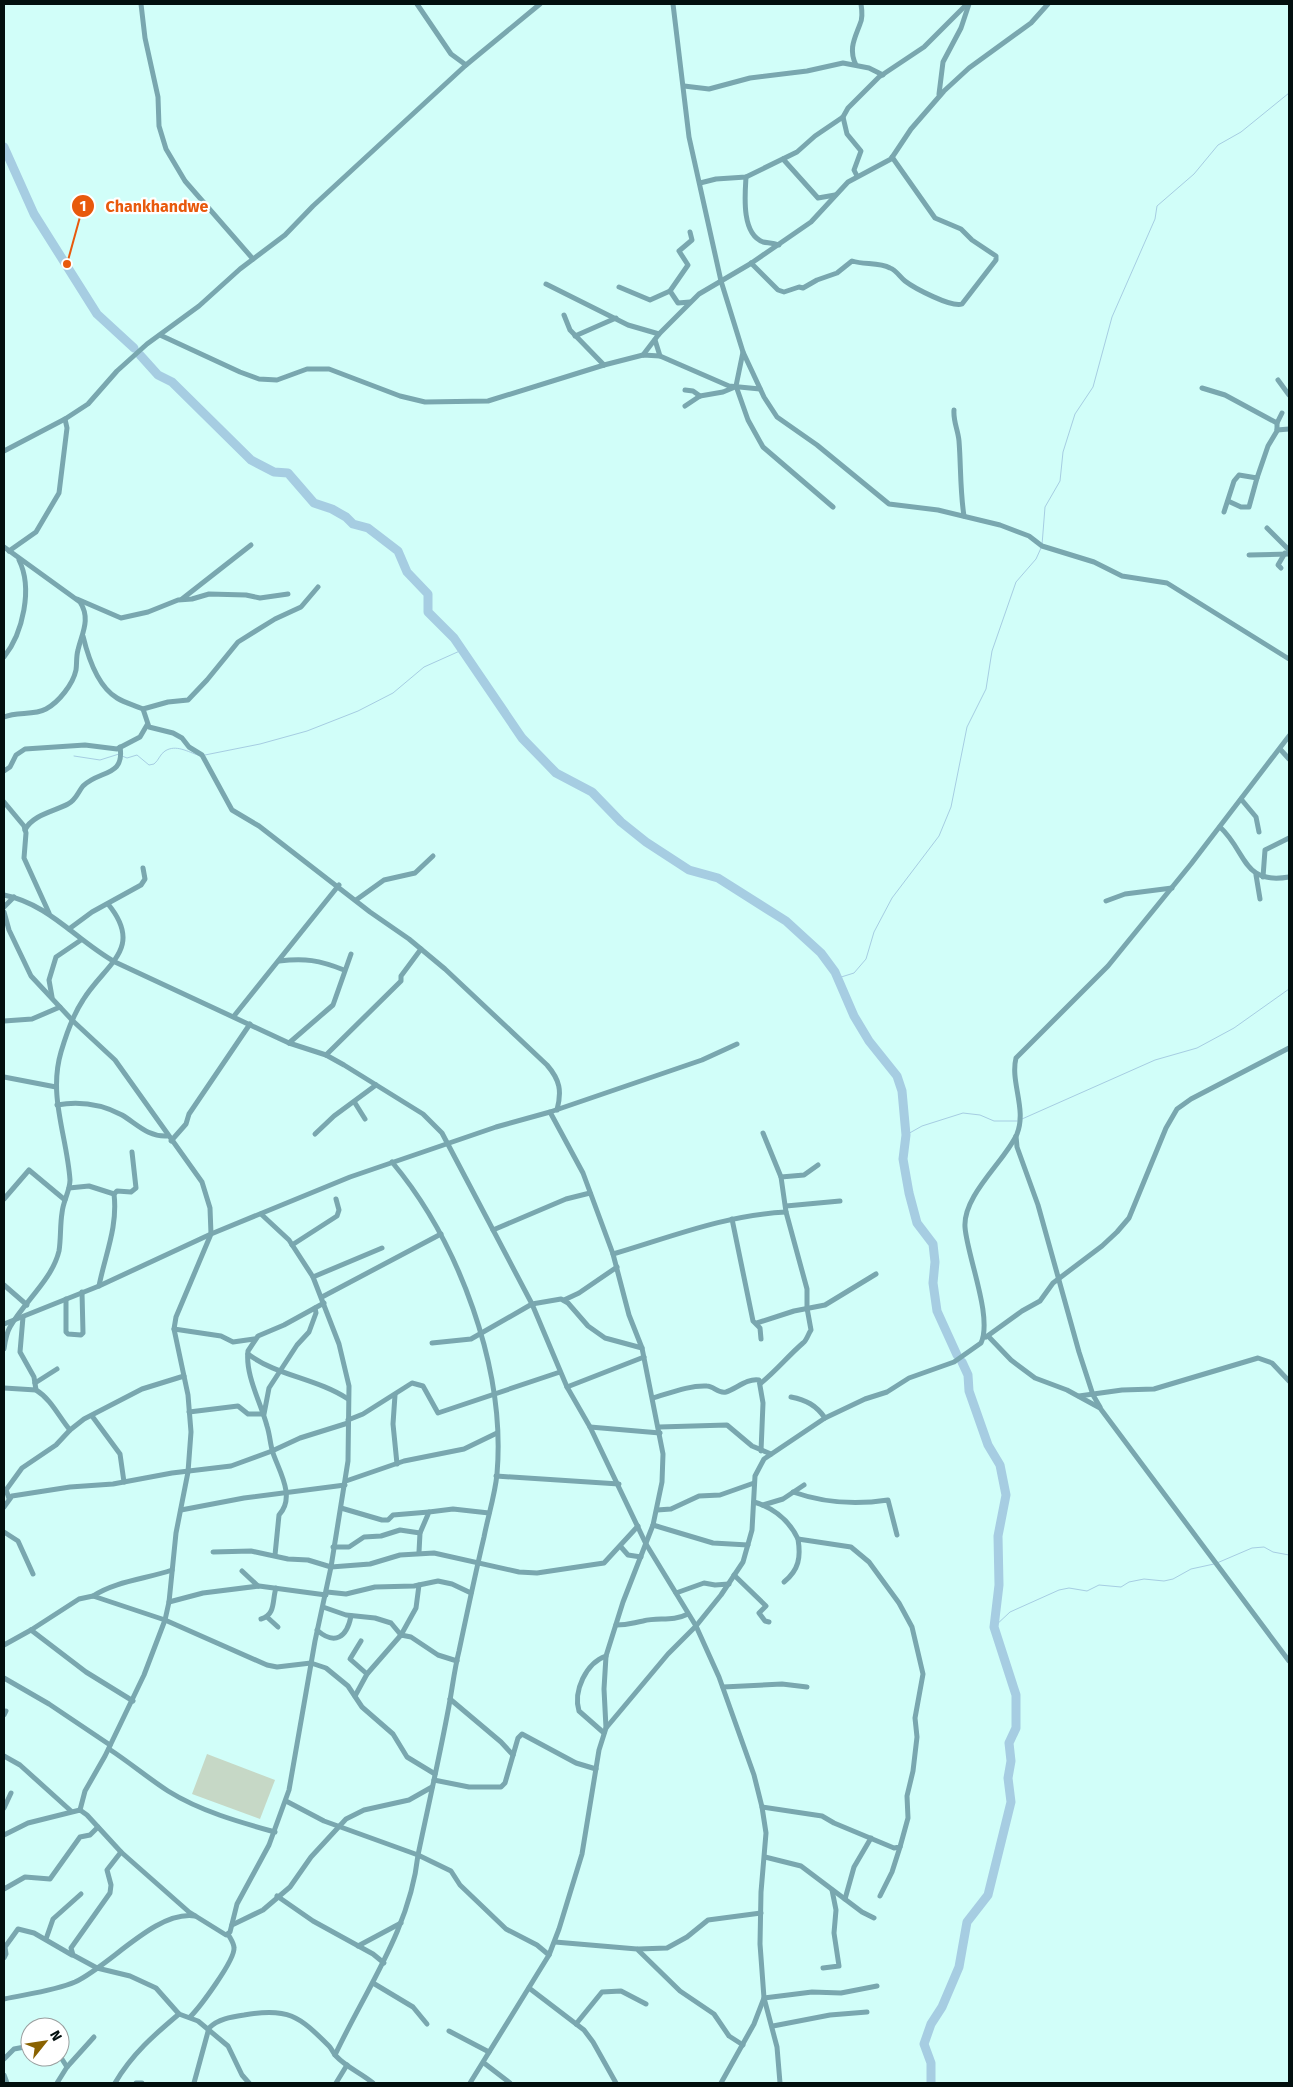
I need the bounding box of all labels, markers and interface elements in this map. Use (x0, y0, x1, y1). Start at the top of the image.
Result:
callout: Chankhandwe (71, 190, 218, 221)
text: 1 (80, 197, 86, 215)
text: Chankhandwe (106, 197, 209, 216)
north arrow (20, 2017, 70, 2067)
text: N (46, 2027, 66, 2044)

